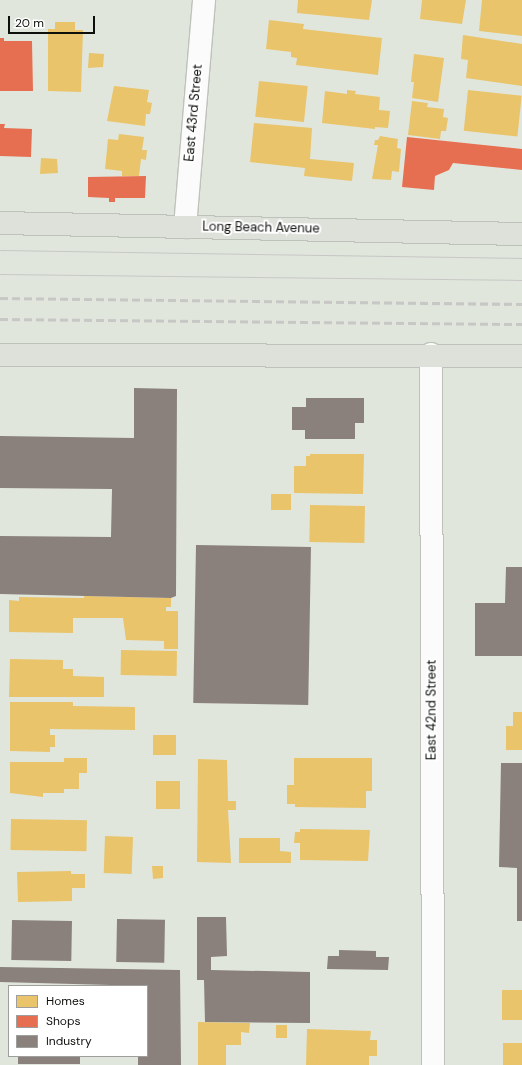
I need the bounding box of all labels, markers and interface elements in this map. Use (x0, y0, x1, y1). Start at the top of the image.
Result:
scale bar (10, 8, 97, 34)
text: 20 m (15, 15, 44, 31)
street label: East 43rd Street (182, 64, 206, 162)
street label: Long Beach Avenue (202, 219, 320, 237)
street label: East 42nd Street (424, 660, 440, 760)
legend (8, 985, 148, 1057)
text: Homes (46, 993, 85, 1009)
text: Shops (46, 1013, 81, 1029)
text: Industry (46, 1033, 92, 1049)

